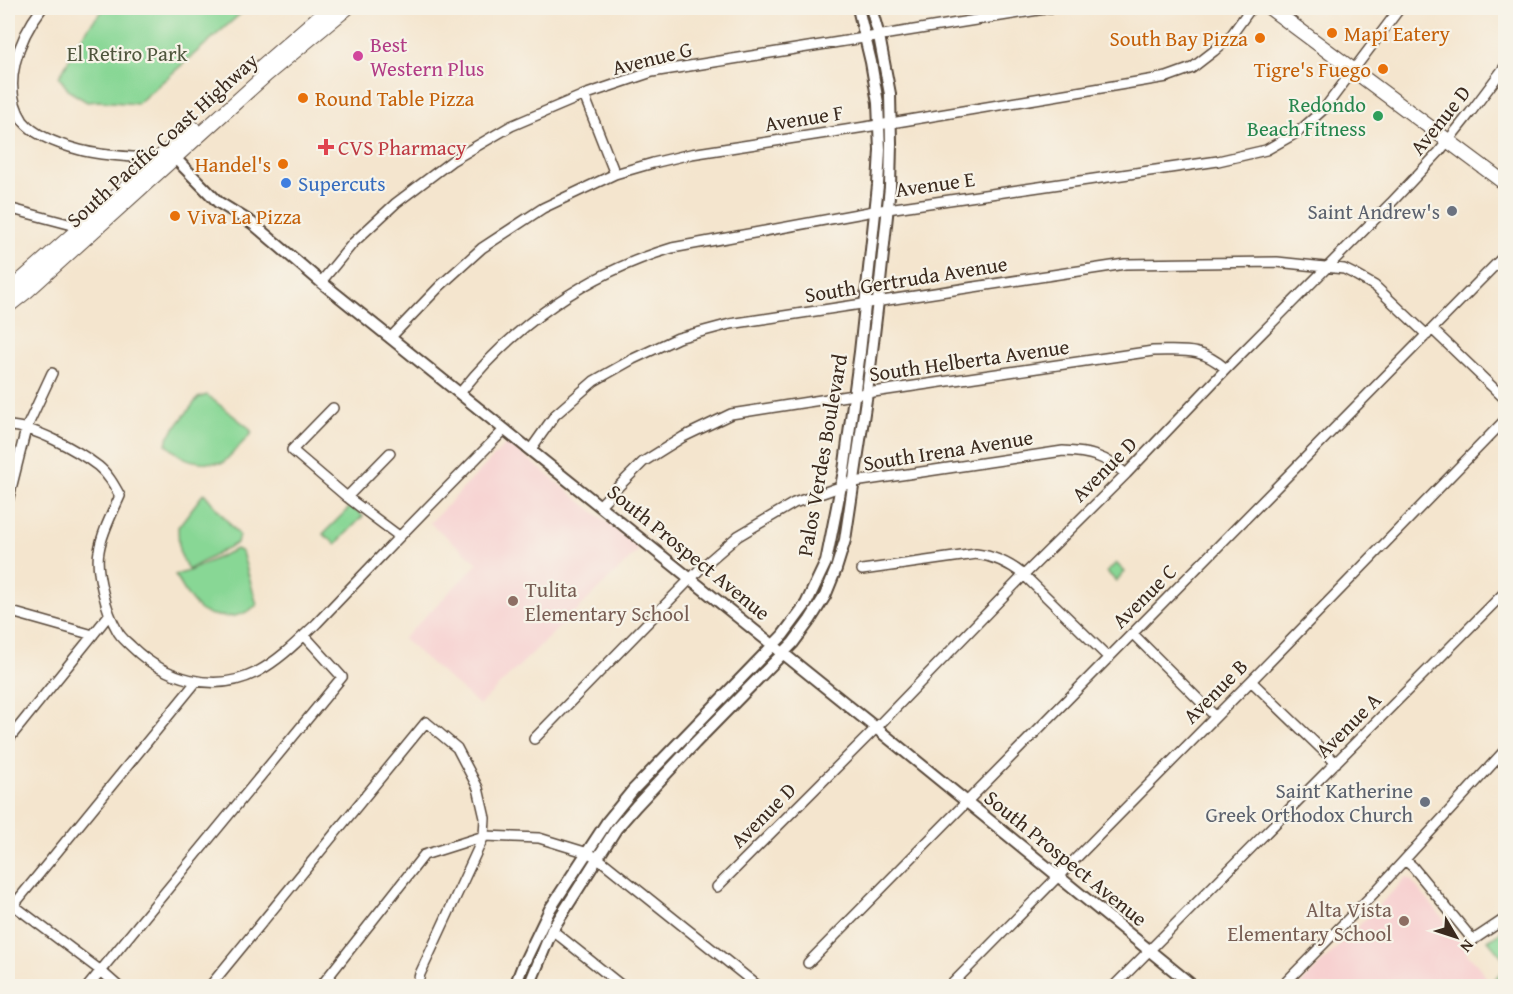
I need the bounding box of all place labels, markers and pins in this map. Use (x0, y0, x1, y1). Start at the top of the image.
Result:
place label: Mapi Eatery (1344, 18, 1450, 49)
place label: South Bay Pizza (1109, 23, 1248, 54)
marker: Mapi Eatery (1325, 26, 1339, 40)
place label: Best Western Plus (370, 29, 484, 84)
marker: South Bay Pizza (1253, 31, 1267, 45)
marker: Best Western Plus (351, 49, 365, 63)
place label: Tigre's Fuego (1254, 54, 1371, 85)
marker: Tigre's Fuego (1376, 62, 1390, 76)
place label: Round Table Pizza (315, 83, 474, 114)
place label: Redondo Beach Fitness (1247, 89, 1366, 144)
marker: Round Table Pizza (296, 91, 310, 105)
marker: Redondo Beach Fitness (1371, 109, 1385, 123)
place label: CVS Pharmacy (338, 132, 467, 163)
marker: CVS Pharmacy (319, 140, 333, 154)
place label: Handel's (195, 149, 271, 180)
marker: Handel's (276, 157, 290, 171)
place label: Supercuts (298, 168, 386, 199)
marker: Supercuts (279, 176, 293, 190)
place label: Saint Andrew's (1308, 196, 1440, 227)
place label: Viva La Pizza (187, 201, 302, 232)
marker: Saint Andrew's (1445, 204, 1459, 218)
marker: Viva La Pizza (168, 209, 182, 223)
place label: Tulita Elementary School (525, 574, 690, 629)
marker: Tulita Elementary School (506, 594, 520, 608)
place label: Saint Katherine Greek Orthodox Church (1205, 775, 1413, 830)
marker: Saint Katherine Greek Orthodox Church (1418, 795, 1432, 809)
place label: Alta Vista Elementary School (1227, 894, 1392, 949)
marker: Alta Vista Elementary School (1397, 914, 1411, 928)

